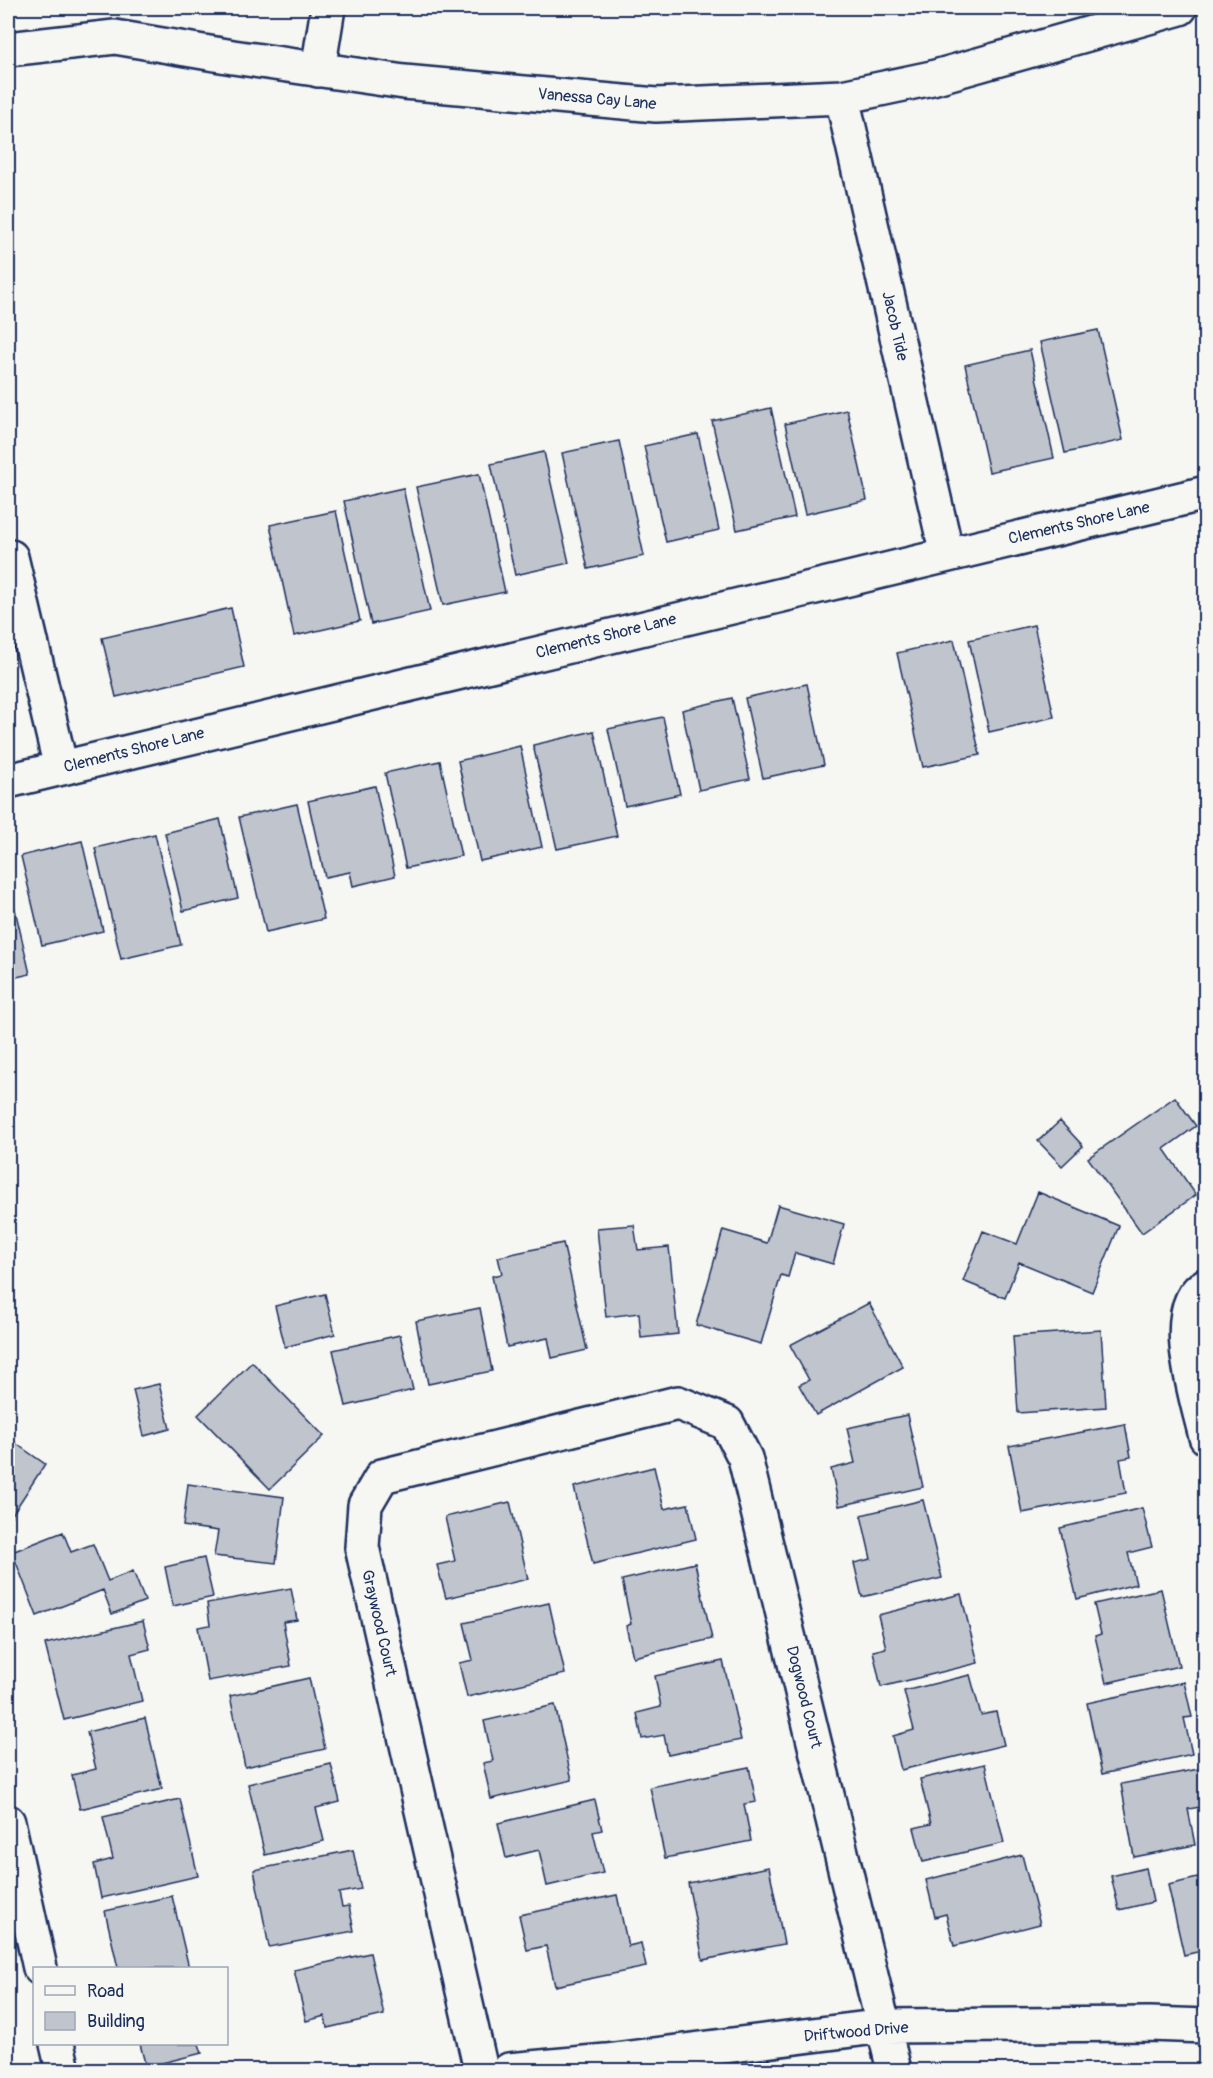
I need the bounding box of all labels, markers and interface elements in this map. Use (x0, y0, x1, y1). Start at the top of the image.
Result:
street label: Vanessa Cay Lane (537, 84, 657, 114)
street label: Jacob Tide (877, 289, 913, 363)
street label: Clements Shore Lane (1006, 497, 1152, 549)
street label: Clements Shore Lane (534, 609, 679, 663)
street label: Clements Shore Lane (62, 723, 207, 777)
street label: Graywood Court (357, 1568, 401, 1679)
street label: Dogwood Court (782, 1644, 826, 1751)
legend (33, 1967, 228, 2045)
text: Road (87, 1980, 124, 2003)
text: Building (87, 2010, 145, 2033)
street label: Driftwood Drive (803, 2017, 909, 2047)

